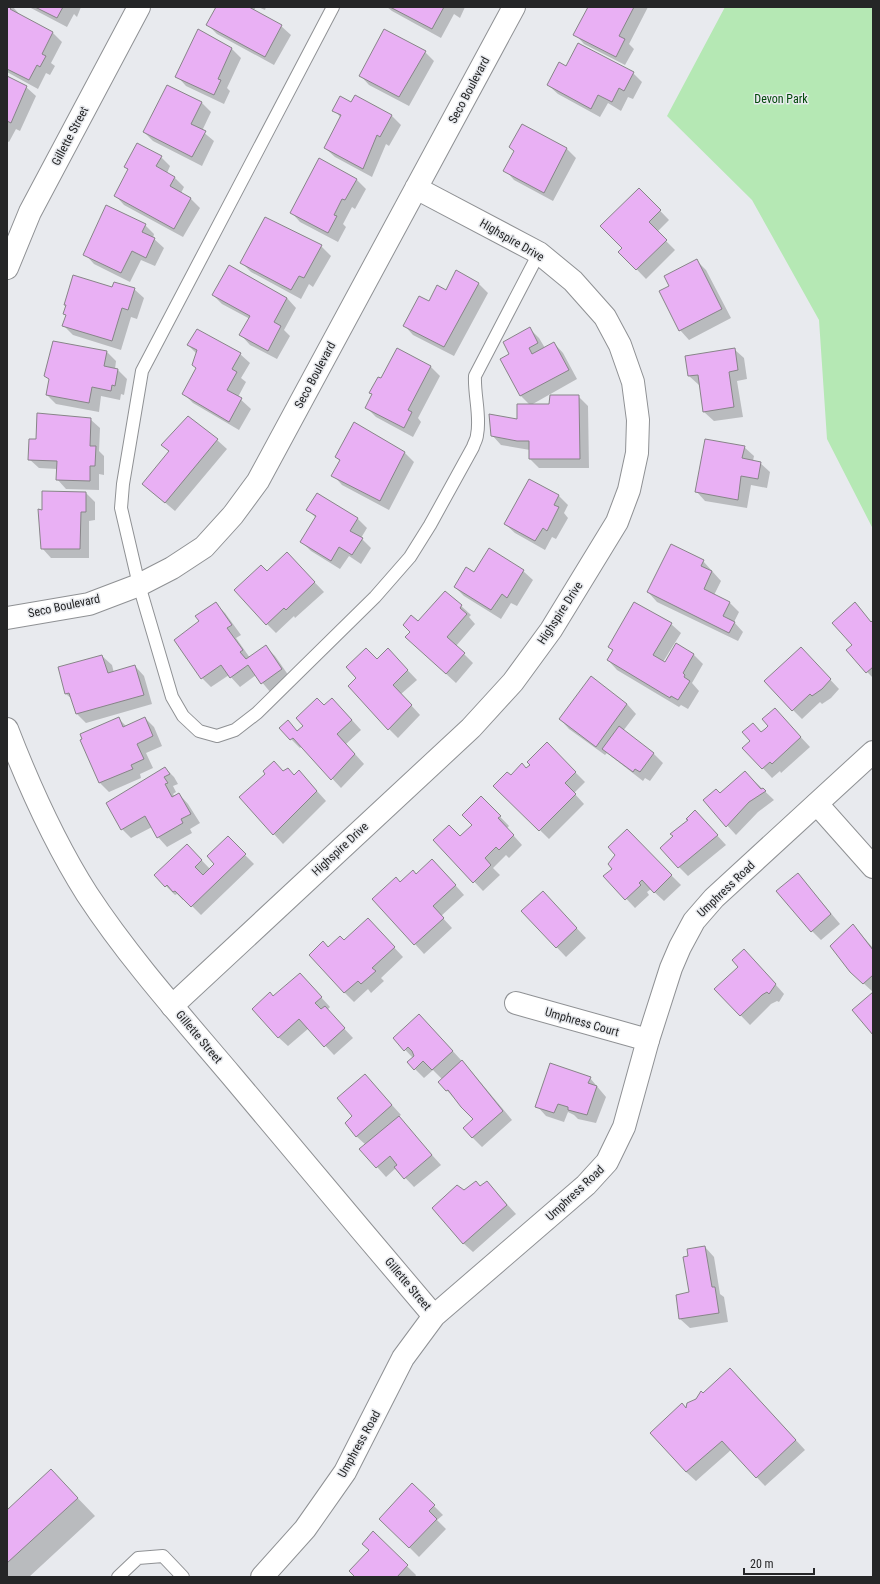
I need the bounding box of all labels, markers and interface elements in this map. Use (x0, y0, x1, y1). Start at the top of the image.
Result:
street label: Seco Boulevard (446, 54, 492, 126)
park label: Devon Park (754, 92, 808, 106)
street label: Gillette Street (49, 104, 92, 168)
street label: Highspire Drive (477, 216, 547, 264)
street label: Seco Boulevard (292, 339, 338, 411)
street label: Highspire Drive (535, 579, 586, 647)
street label: Seco Boulevard (27, 592, 101, 620)
street label: Highspire Drive (309, 819, 371, 879)
street label: Umphress Road (694, 858, 758, 920)
street label: Umphress Court (543, 1005, 621, 1039)
street label: Gillette Street (173, 1008, 225, 1067)
street label: Umphress Road (543, 1162, 607, 1224)
street label: Gillette Street (382, 1255, 434, 1314)
street label: Umphress Road (335, 1408, 383, 1480)
scale bar (744, 1550, 814, 1576)
text: 20 m (750, 1557, 774, 1571)

